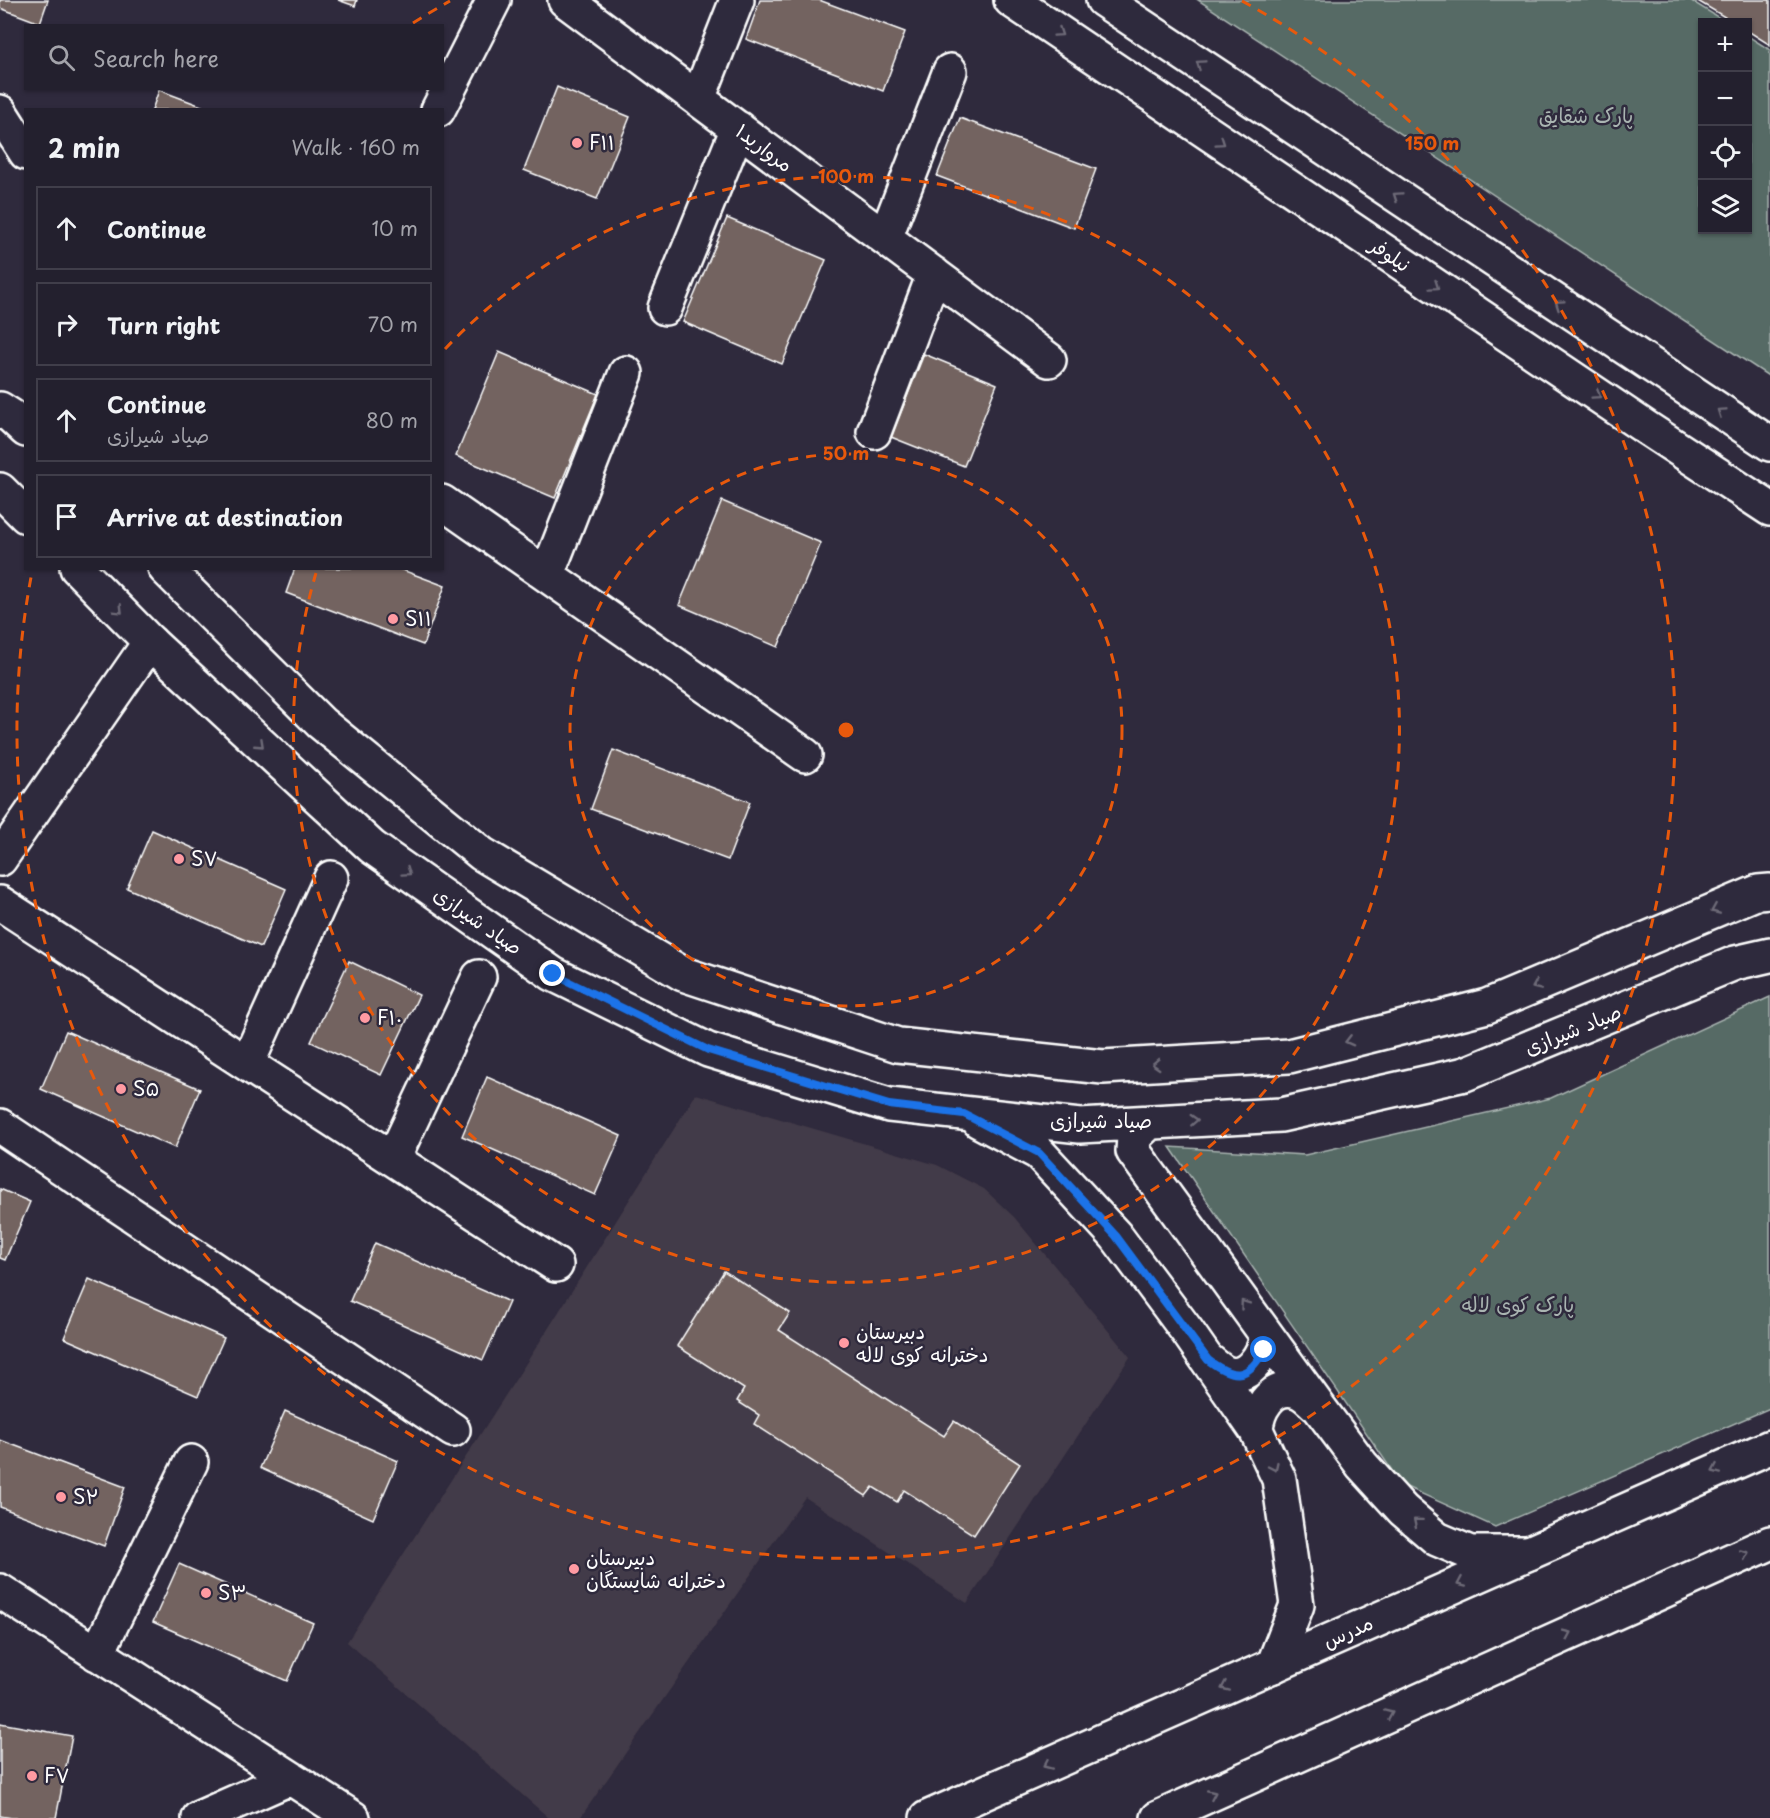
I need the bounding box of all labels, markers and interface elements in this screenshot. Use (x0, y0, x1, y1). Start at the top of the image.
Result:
map controls (1698, 18, 1752, 234)
button: + (1698, 18, 1752, 72)
search box (24, 24, 444, 90)
one-way arrow (1052, 26, 1063, 37)
icon: search (45, 41, 78, 74)
text: Search here (93, 41, 219, 74)
one-way arrow (1195, 60, 1206, 71)
button: − (1698, 72, 1752, 126)
park label: پارک شقایق (1539, 100, 1633, 130)
street label: مروارید۱ (729, 116, 800, 179)
button: locate (1698, 126, 1752, 180)
place label: F۱۱ (589, 127, 615, 157)
text: 2 min (48, 128, 121, 167)
text: 150 m (1405, 129, 1459, 156)
text: Walk · 160 m (292, 132, 420, 162)
one-way arrow (1214, 135, 1225, 146)
marker: F۱۱ (570, 136, 584, 150)
text: 100 m (818, 162, 874, 189)
button: layers (1698, 180, 1752, 234)
one-way arrow (1393, 191, 1403, 203)
icon: ahead (50, 212, 83, 245)
text: Continue (107, 212, 206, 245)
text: 10 m (371, 213, 418, 243)
street label: نیلوفر (1363, 228, 1417, 279)
one-way arrow (1428, 279, 1439, 290)
one-way arrow (1555, 300, 1566, 311)
icon: right (50, 308, 83, 341)
text: Turn right (107, 308, 220, 341)
text: 70 m (368, 309, 418, 339)
text: Continue (107, 387, 206, 420)
one-way arrow (1590, 388, 1601, 399)
icon: ahead (50, 404, 83, 437)
text: 80 m (366, 405, 418, 435)
one-way arrow (1717, 408, 1728, 419)
text: صیاد شیرازی (107, 420, 209, 450)
text: 50 m (823, 439, 869, 466)
icon: arrive (50, 500, 83, 533)
text: Arrive at destination (107, 500, 343, 533)
one-way arrow (111, 603, 122, 614)
place label: S۱۱ (405, 603, 432, 633)
marker: S۱۱ (386, 612, 400, 626)
centre of rings (836, 720, 856, 740)
one-way arrow (254, 737, 264, 748)
place label: S۷ (191, 843, 218, 873)
marker: S۷ (172, 852, 186, 866)
one-way arrow (401, 865, 412, 876)
street label: صیاد شیرازی (428, 879, 529, 962)
one-way arrow (1711, 903, 1722, 915)
route end (539, 960, 565, 986)
one-way arrow (1531, 979, 1542, 991)
street label: صیاد شیرازی (1520, 996, 1626, 1062)
place label: F۱۰ (377, 1002, 402, 1032)
marker: F۱۰ (358, 1011, 372, 1025)
one-way arrow (1344, 1033, 1354, 1046)
one-way arrow (1151, 1057, 1160, 1070)
place label: S۵ (133, 1073, 159, 1103)
marker: S۵ (114, 1082, 128, 1096)
street label: صیاد شیرازی (1050, 1105, 1152, 1135)
one-way arrow (1189, 1113, 1198, 1126)
park label: پارک کوی لاله (1462, 1289, 1574, 1319)
one-way arrow (1240, 1299, 1251, 1310)
place label: دبیرستان دخترانه کوی لاله (856, 1316, 989, 1369)
marker: دبیرستان دخترانه کوی لاله (837, 1336, 851, 1350)
route start (1250, 1336, 1276, 1362)
one-way arrow (1266, 1461, 1278, 1472)
one-way arrow (1712, 1463, 1723, 1475)
place label: S۲ (73, 1481, 99, 1511)
marker: S۲ (54, 1490, 68, 1504)
one-way arrow (1413, 1518, 1424, 1529)
place label: دبیرستان دخترانه شایستگان (586, 1542, 726, 1595)
one-way arrow (1739, 1550, 1750, 1562)
marker: دبیرستان دخترانه شایستگان (567, 1562, 581, 1576)
one-way arrow (1457, 1575, 1468, 1587)
place label: S۳ (218, 1577, 247, 1607)
marker: S۳ (199, 1586, 213, 1600)
street label: مدرس (1318, 1607, 1377, 1655)
one-way arrow (1561, 1629, 1572, 1641)
one-way arrow (1220, 1680, 1231, 1692)
one-way arrow (1383, 1709, 1394, 1721)
one-way arrow (1042, 1758, 1053, 1770)
place label: F۷ (44, 1760, 70, 1790)
marker: F۷ (25, 1769, 39, 1783)
one-way arrow (1205, 1789, 1216, 1801)

